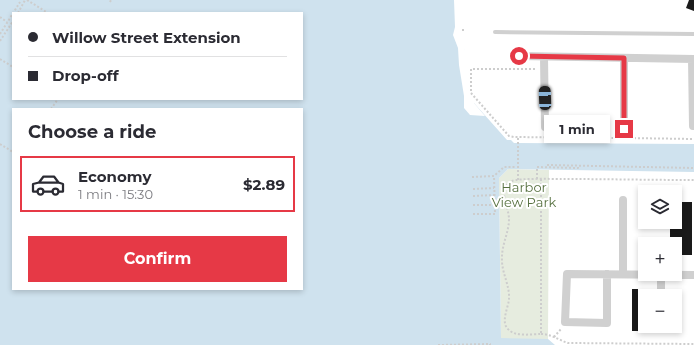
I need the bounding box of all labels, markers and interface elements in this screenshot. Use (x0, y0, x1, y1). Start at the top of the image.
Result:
text: Willow Street Extension (52, 28, 241, 47)
route start (510, 47, 528, 65)
text: Drop-off (52, 66, 119, 85)
car (539, 86, 551, 110)
callout: 1 min (544, 115, 610, 143)
route end (615, 120, 633, 138)
text: Choose a ride (28, 121, 156, 143)
text: 1 min (559, 121, 595, 137)
icon: car (30, 166, 66, 202)
text: Economy (78, 167, 151, 186)
text: $2.89 (243, 175, 285, 194)
park label: Harbor View Park (492, 179, 557, 210)
map controls (638, 185, 682, 333)
button: layers (638, 185, 682, 229)
text: 1 min · 15:30 (78, 186, 153, 202)
button: Confirm (28, 236, 287, 282)
button: + (638, 237, 682, 281)
button: − (638, 289, 682, 333)

